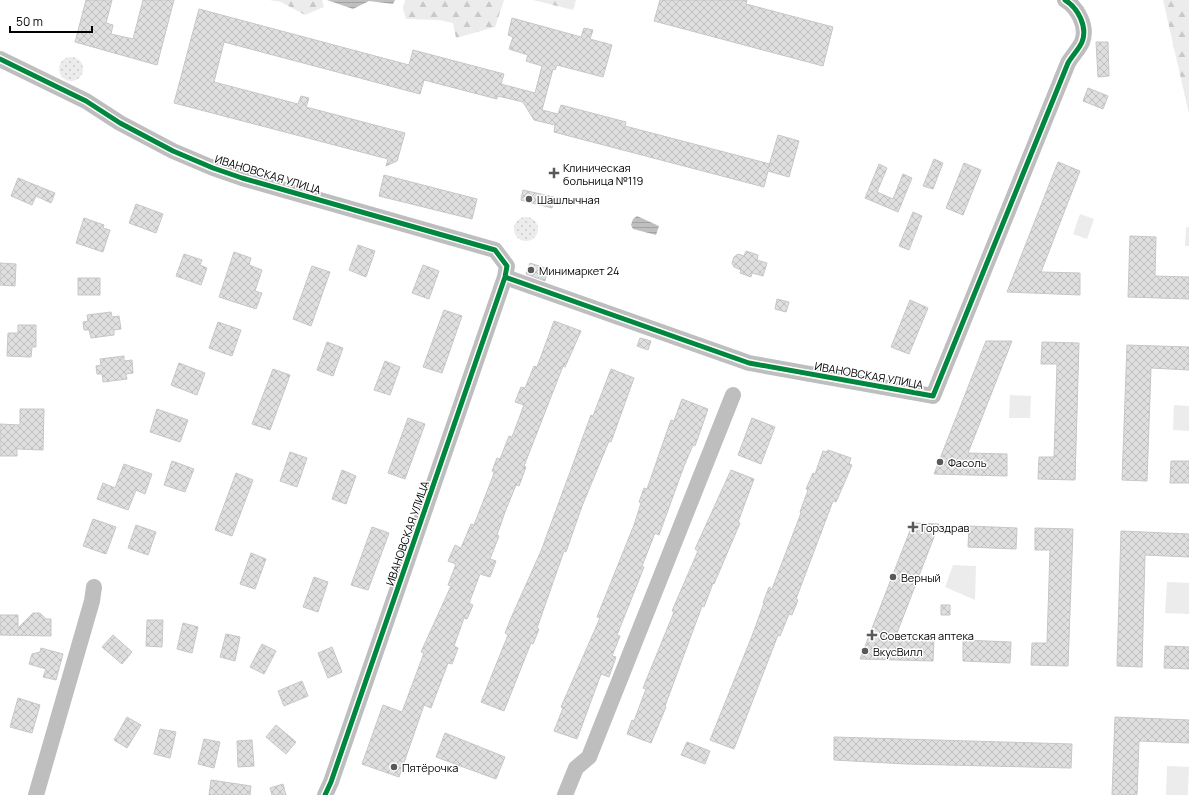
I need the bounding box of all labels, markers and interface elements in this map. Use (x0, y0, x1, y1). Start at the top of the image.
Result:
scale bar (10, 8, 92, 34)
text: 50 m (16, 13, 43, 30)
street label: ИВАНОВСКАЯ УЛИЦА (213, 151, 323, 197)
place label: Клиническая больница №119 (563, 160, 644, 188)
marker: Клиническая больница №119 (548, 167, 560, 179)
place label: Шашлычная (537, 192, 600, 207)
marker: Шашлычная (524, 194, 534, 204)
place label: Минимаркет 24 (539, 263, 619, 278)
marker: Минимаркет 24 (526, 265, 536, 275)
street label: ИВАНОВСКАЯ УЛИЦА (813, 358, 925, 392)
place label: Фасоль (948, 455, 987, 470)
marker: Фасоль (935, 457, 945, 467)
street label: ИВАНОВСКАЯ УЛИЦА (382, 478, 432, 588)
place label: Горздрав (921, 520, 970, 535)
marker: Горздрав (908, 522, 918, 532)
place label: Верный (901, 570, 941, 585)
marker: Верный (888, 572, 898, 582)
place label: Советская аптека (880, 628, 974, 643)
marker: Советская аптека (867, 630, 877, 640)
place label: ВкусВилл (873, 644, 923, 659)
marker: ВкусВилл (860, 646, 870, 656)
place label: Пятёрочка (402, 760, 458, 775)
marker: Пятёрочка (389, 762, 399, 772)

